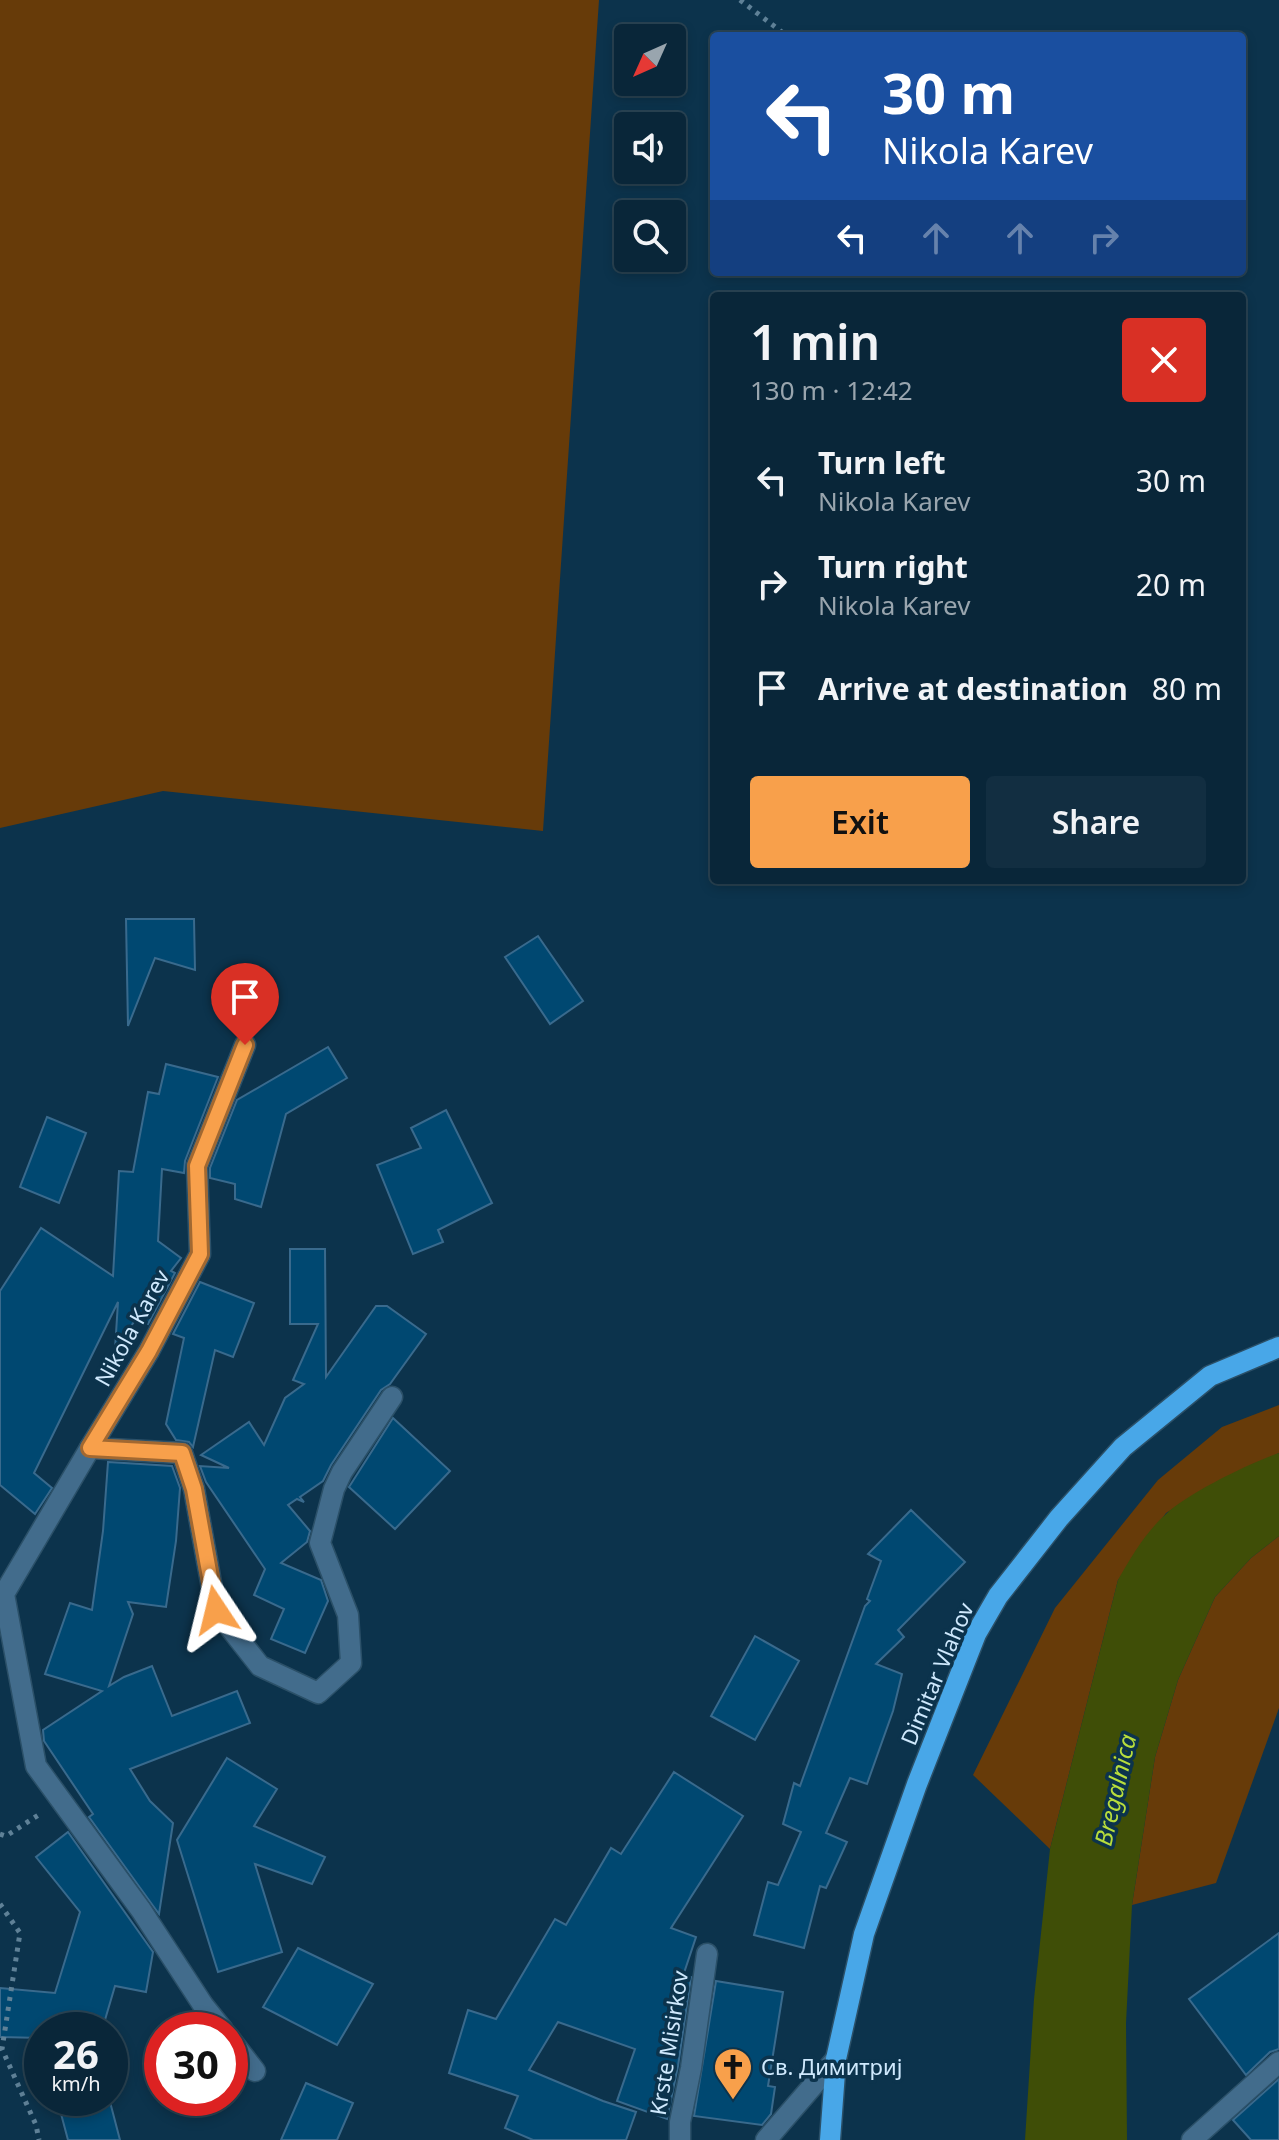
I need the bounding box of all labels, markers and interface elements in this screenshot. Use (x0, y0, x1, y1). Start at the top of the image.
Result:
north arrow (614, 24, 686, 96)
map controls (614, 24, 686, 272)
text: 30 m (882, 54, 1015, 130)
icon: left (750, 64, 854, 168)
button: sound (614, 112, 686, 184)
text: Nikola Karev (882, 126, 1093, 175)
button: search (614, 200, 686, 272)
icon: left (830, 216, 874, 260)
icon: ahead (914, 216, 958, 260)
icon: ahead (998, 216, 1042, 260)
icon: right (1082, 216, 1126, 260)
text: 1 min (750, 309, 880, 374)
button: close (1122, 318, 1206, 402)
text: 130 m · 12:42 (750, 372, 913, 408)
text: Turn left (818, 442, 946, 483)
icon: left (750, 458, 794, 502)
text: 30 m (1136, 460, 1206, 501)
text: Nikola Karev (818, 483, 970, 519)
text: Turn right (818, 546, 968, 587)
icon: right (750, 562, 794, 606)
text: 20 m (1136, 564, 1206, 605)
text: Nikola Karev (818, 587, 970, 623)
icon: arrive (750, 666, 794, 710)
text: Arrive at destination (818, 668, 1128, 709)
text: 80 m (1152, 668, 1222, 709)
button: Exit (750, 776, 970, 868)
button: Share (986, 776, 1206, 868)
pin (211, 963, 279, 1045)
icon: arrive (223, 975, 267, 1019)
street label: Nikola Karev (87, 1263, 176, 1391)
position arrow (174, 1568, 258, 1652)
street label: Dimitar Vlahov (893, 1597, 980, 1749)
water label: Bregalnica (1086, 1730, 1143, 1849)
street label: Krste Misirkov (642, 1968, 694, 2117)
speed limit sign: 30 (144, 2012, 248, 2116)
text: 26 (53, 2026, 99, 2081)
church icon: Св. Димитриј (712, 2046, 754, 2101)
place label: Св. Димитриј (761, 2051, 902, 2081)
text: km/h (51, 2070, 101, 2097)

